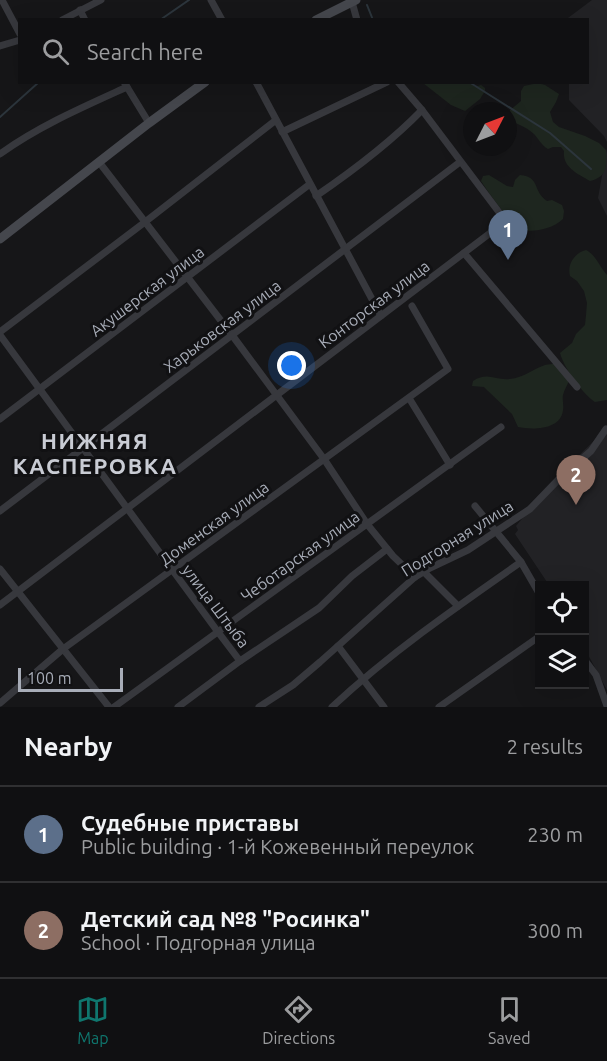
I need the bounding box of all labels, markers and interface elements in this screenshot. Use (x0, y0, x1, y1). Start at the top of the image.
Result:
search box (18, 18, 589, 84)
icon: search (39, 35, 72, 68)
text: Search here (87, 39, 203, 64)
north arrow (463, 102, 517, 156)
pin: 1 (488, 210, 528, 260)
street label: Акушерская улица (87, 242, 207, 340)
street label: Конторская улица (315, 256, 433, 352)
street label: Харьковская улица (160, 276, 284, 376)
your location (277, 351, 306, 380)
district label: НИЖНЯЯ КАСПЕРОВКА (13, 428, 177, 478)
pin: 2 (556, 456, 596, 505)
street label: Доменская улица (156, 477, 272, 569)
street label: Подгорная улица (398, 496, 516, 580)
street label: Чеботарская улица (237, 507, 363, 605)
street label: улица Штыба (179, 561, 253, 651)
map controls (535, 581, 589, 689)
button: locate (535, 581, 589, 635)
button: layers (535, 635, 589, 689)
scale bar (18, 665, 123, 692)
text: 100 m (27, 669, 72, 687)
text: Nearby (24, 732, 112, 761)
text: 2 results (507, 735, 583, 758)
text: Судебные приставы (81, 810, 299, 835)
text: 1 (38, 823, 49, 846)
text: 230 m (527, 823, 583, 846)
text: Public building · 1-й Кожевенный переулок (81, 835, 474, 858)
text: Детский сад №8 "Росинка" (81, 906, 370, 931)
text: 2 (38, 919, 49, 942)
text: 300 m (527, 919, 583, 942)
text: School · Подгорная улица (81, 931, 316, 954)
tab: Map (76, 993, 109, 1047)
tab: Directions (262, 993, 335, 1047)
tab: Saved (488, 993, 531, 1047)

